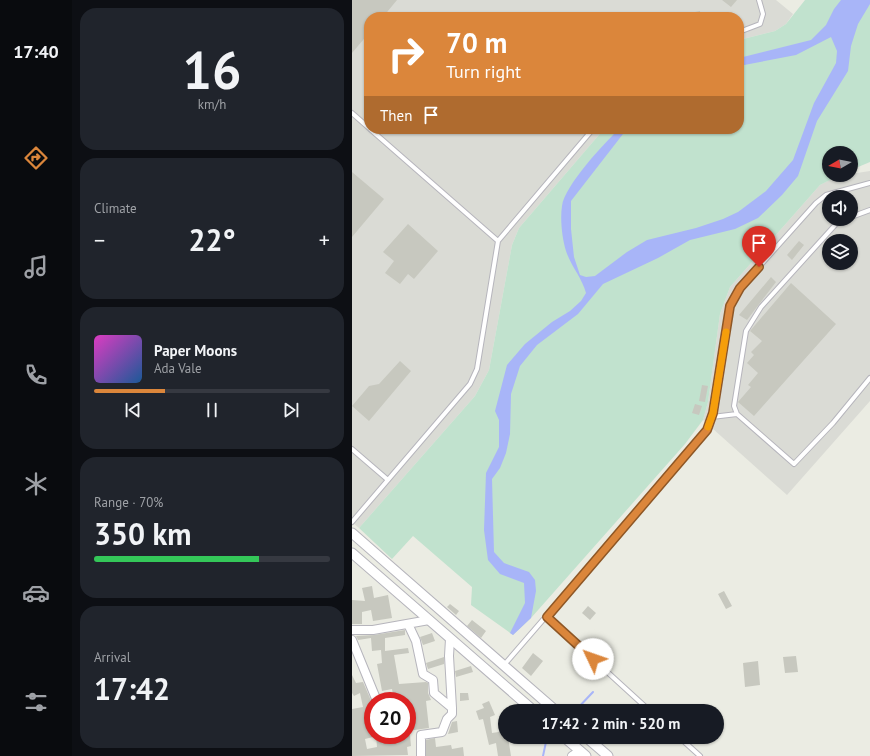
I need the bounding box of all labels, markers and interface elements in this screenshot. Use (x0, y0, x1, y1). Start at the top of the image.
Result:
text: 70 m (446, 24, 507, 61)
icon: right (380, 28, 432, 80)
text: 16 (183, 36, 241, 103)
text: 17:40 (13, 40, 59, 63)
text: Turn right (446, 60, 521, 83)
text: km/h (198, 96, 226, 113)
icon: arrive (420, 104, 442, 126)
text: Then (380, 106, 412, 125)
icon: directions (22, 144, 50, 172)
north arrow (822, 146, 858, 182)
map controls (822, 146, 858, 270)
button: sound (822, 190, 858, 226)
text: Climate (94, 200, 137, 217)
text: 22° (188, 220, 236, 259)
text: − (94, 226, 105, 254)
text: + (319, 226, 330, 254)
pin (742, 226, 776, 267)
icon: arrive (748, 232, 770, 254)
button: layers (822, 234, 858, 270)
icon: music (22, 253, 50, 281)
text: Paper Moons (154, 341, 237, 360)
text: Ada Vale (154, 360, 202, 377)
icon: phone (22, 361, 50, 389)
icon: previous (122, 399, 144, 421)
icon: pause (201, 399, 223, 421)
icon: next (280, 399, 302, 421)
icon: climate (22, 470, 50, 498)
text: Range · 70% (94, 494, 163, 511)
text: 350 km (94, 514, 192, 553)
icon: car (22, 579, 50, 607)
position arrow (572, 638, 614, 680)
text: Arrival (94, 649, 130, 666)
text: 17:42 (94, 669, 170, 708)
icon: filters (22, 688, 50, 716)
speed limit sign: 20 (364, 692, 416, 744)
text: 17:42 · 2 min · 520 m (542, 714, 680, 733)

